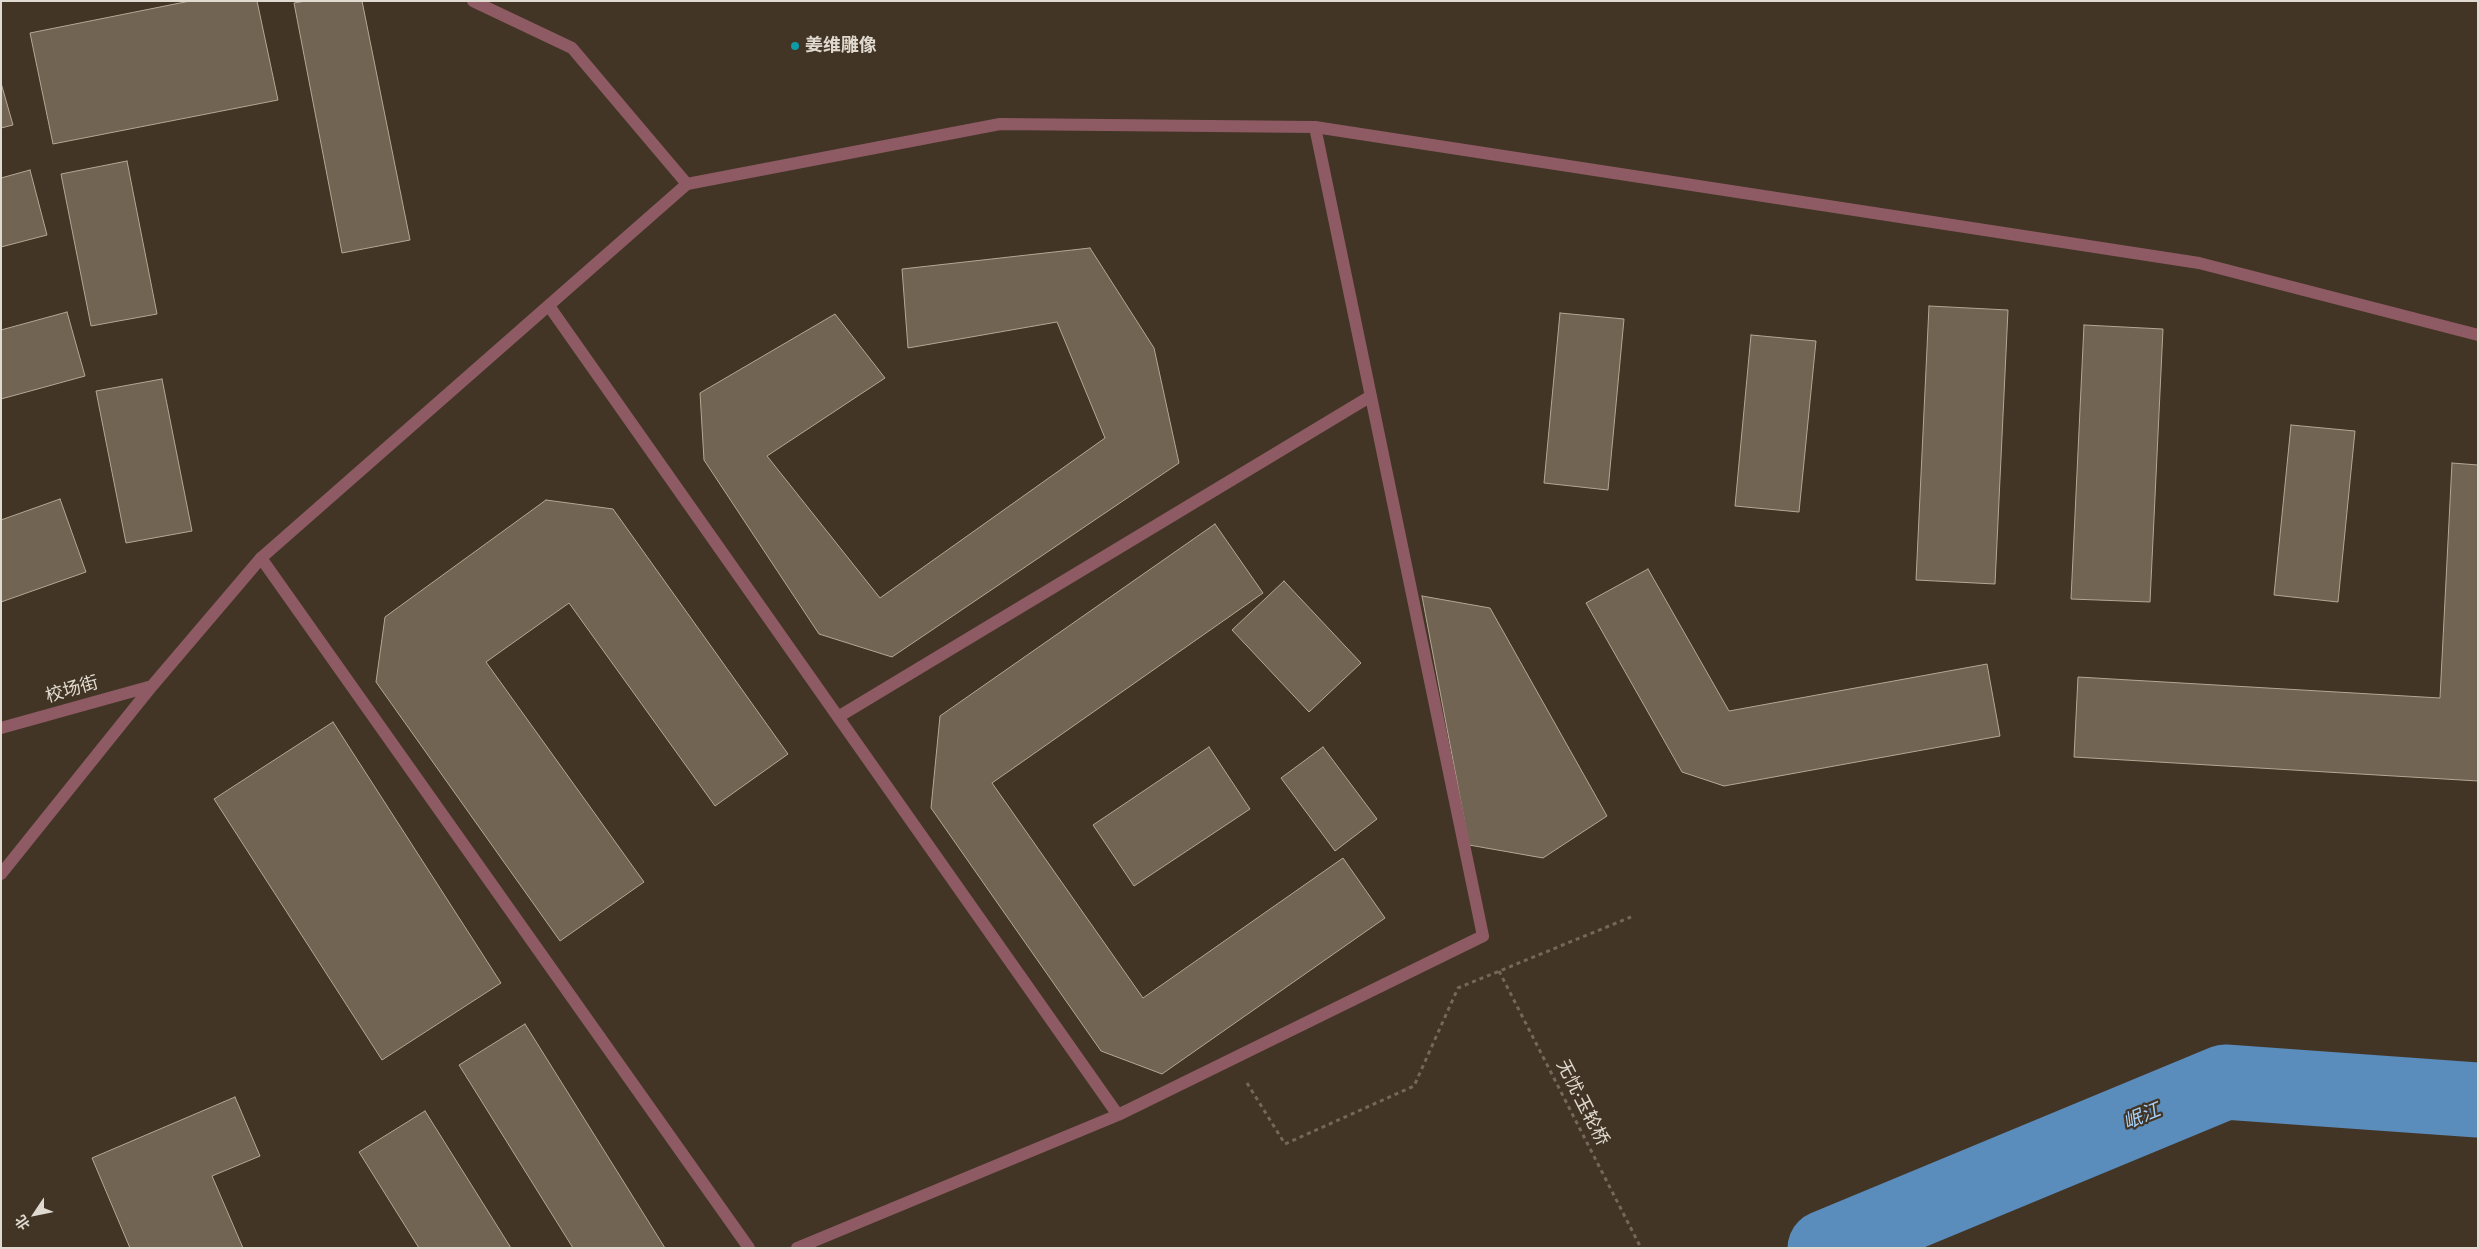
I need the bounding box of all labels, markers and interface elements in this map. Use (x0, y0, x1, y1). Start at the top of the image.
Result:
place label: 姜维雕像 (805, 35, 877, 57)
marker: 姜维雕像 (789, 40, 801, 52)
street label: 校场街 (43, 672, 101, 708)
street label: 无忧·玉轮桥 (1551, 1057, 1613, 1149)
water label: 岷江 (2120, 1099, 2164, 1135)
north arrow (10, 1189, 60, 1239)
text: 北 (11, 1212, 34, 1233)

